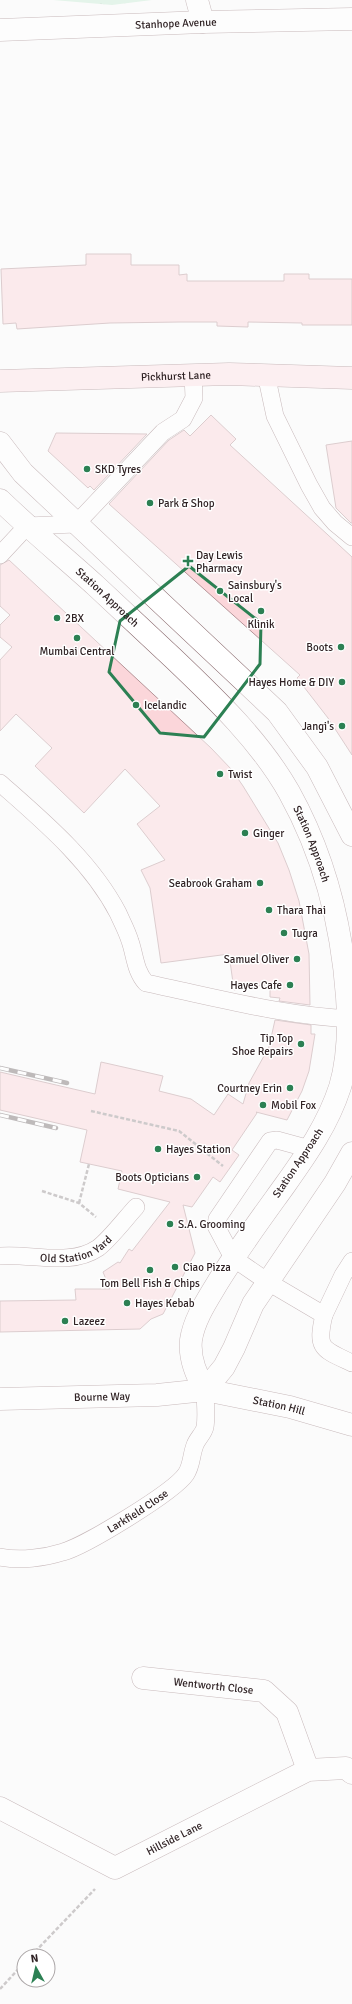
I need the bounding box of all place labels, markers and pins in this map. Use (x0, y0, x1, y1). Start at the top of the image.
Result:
place label: SKD Tyres (95, 463, 141, 476)
marker: SKD Tyres (82, 464, 92, 474)
place label: Park & Shop (158, 497, 215, 510)
marker: Park & Shop (145, 498, 155, 508)
place label: Day Lewis Pharmacy (196, 549, 243, 575)
marker: Day Lewis Pharmacy (183, 556, 193, 566)
place label: Sainsbury's Local (228, 579, 282, 605)
marker: Sainsbury's Local (215, 586, 225, 596)
marker: Klinik (256, 606, 266, 616)
place label: 2BX (65, 612, 84, 625)
marker: 2BX (52, 613, 62, 623)
place label: Klinik (247, 618, 275, 631)
marker: Mumbai Central (72, 633, 82, 643)
place label: Boots (306, 641, 333, 654)
marker: Boots (336, 642, 346, 652)
place label: Mumbai Central (39, 645, 115, 658)
place label: Hayes Home & DIY (248, 676, 334, 689)
marker: Hayes Home & DIY (337, 677, 347, 687)
place label: Icelandic (144, 699, 187, 712)
marker: Icelandic (131, 700, 141, 710)
place label: Jangi's (302, 720, 334, 733)
marker: Jangi's (337, 721, 347, 731)
place label: Twist (228, 768, 253, 781)
marker: Twist (215, 769, 225, 779)
place label: Ginger (253, 827, 284, 840)
marker: Ginger (240, 828, 250, 838)
place label: Seabrook Graham (169, 877, 252, 890)
marker: Seabrook Graham (255, 878, 265, 888)
place label: Thara Thai (277, 904, 326, 917)
marker: Thara Thai (264, 905, 274, 915)
place label: Tugra (292, 927, 318, 940)
marker: Tugra (279, 928, 289, 938)
place label: Samuel Oliver (224, 953, 289, 966)
marker: Samuel Oliver (292, 954, 302, 964)
place label: Hayes Cafe (230, 979, 282, 992)
marker: Hayes Cafe (285, 980, 295, 990)
place label: Tip Top Shoe Repairs (232, 1032, 293, 1058)
marker: Tip Top Shoe Repairs (296, 1039, 306, 1049)
place label: Courtney Erin (217, 1082, 282, 1095)
marker: Courtney Erin (285, 1083, 295, 1093)
place label: Mobil Fox (271, 1099, 316, 1112)
marker: Mobil Fox (258, 1100, 268, 1110)
place label: Hayes Station (166, 1143, 231, 1156)
marker: Hayes Station (153, 1144, 163, 1154)
place label: Boots Opticians (115, 1171, 189, 1184)
marker: Boots Opticians (192, 1172, 202, 1182)
place label: S.A. Grooming (178, 1218, 246, 1231)
marker: S.A. Grooming (165, 1219, 175, 1229)
place label: Ciao Pizza (183, 1261, 231, 1274)
marker: Ciao Pizza (170, 1262, 180, 1272)
marker: Tom Bell Fish & Chips (145, 1265, 155, 1275)
place label: Tom Bell Fish & Chips (100, 1277, 200, 1290)
place label: Hayes Kebab (135, 1297, 195, 1310)
marker: Hayes Kebab (122, 1298, 132, 1308)
place label: Lazeez (73, 1315, 105, 1328)
marker: Lazeez (60, 1316, 70, 1326)

